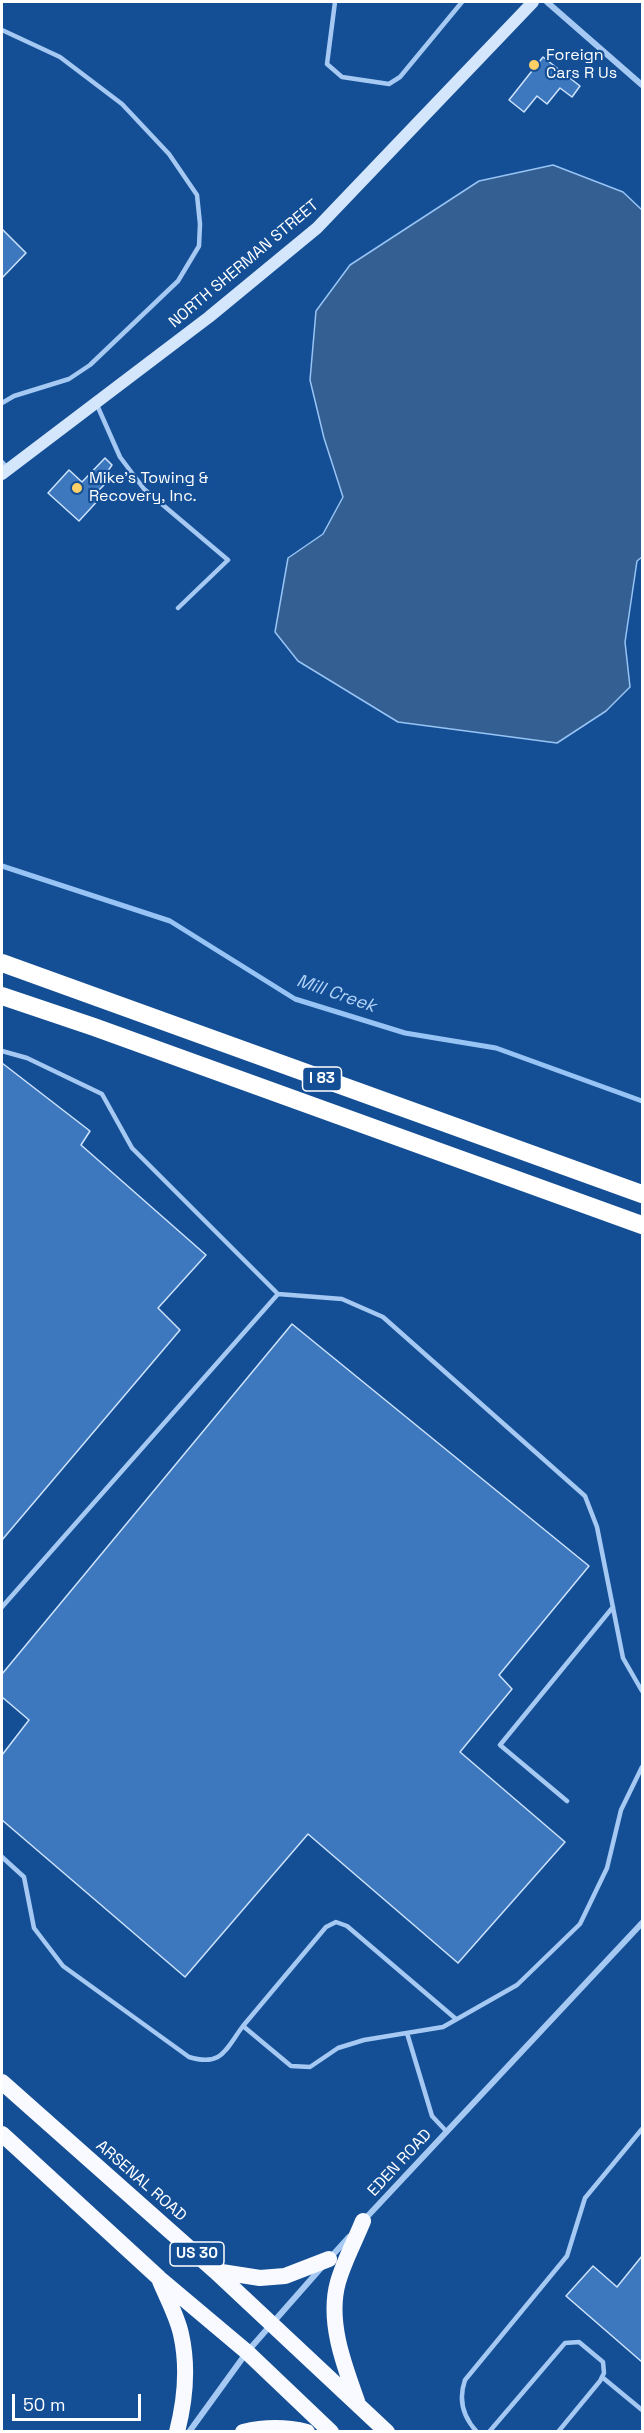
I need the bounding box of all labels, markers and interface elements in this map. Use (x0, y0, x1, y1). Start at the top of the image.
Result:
place label: Foreign Cars R Us (546, 46, 617, 84)
marker: Foreign Cars R Us (527, 58, 541, 72)
street label: NORTH SHERMAN STREET (165, 196, 323, 332)
place label: Mike's Towing & Recovery, Inc. (89, 469, 209, 507)
marker: Mike's Towing & Recovery, Inc. (70, 481, 84, 495)
water label: Mill Creek (294, 970, 378, 1018)
road number: I 83 (302, 1067, 342, 1091)
street label: EDEN ROAD (364, 2125, 436, 2201)
street label: ARSENAL ROAD (92, 2136, 190, 2226)
road number: US 30 (170, 2242, 224, 2266)
scale bar (15, 2382, 144, 2420)
text: 50 m (23, 2393, 65, 2416)

